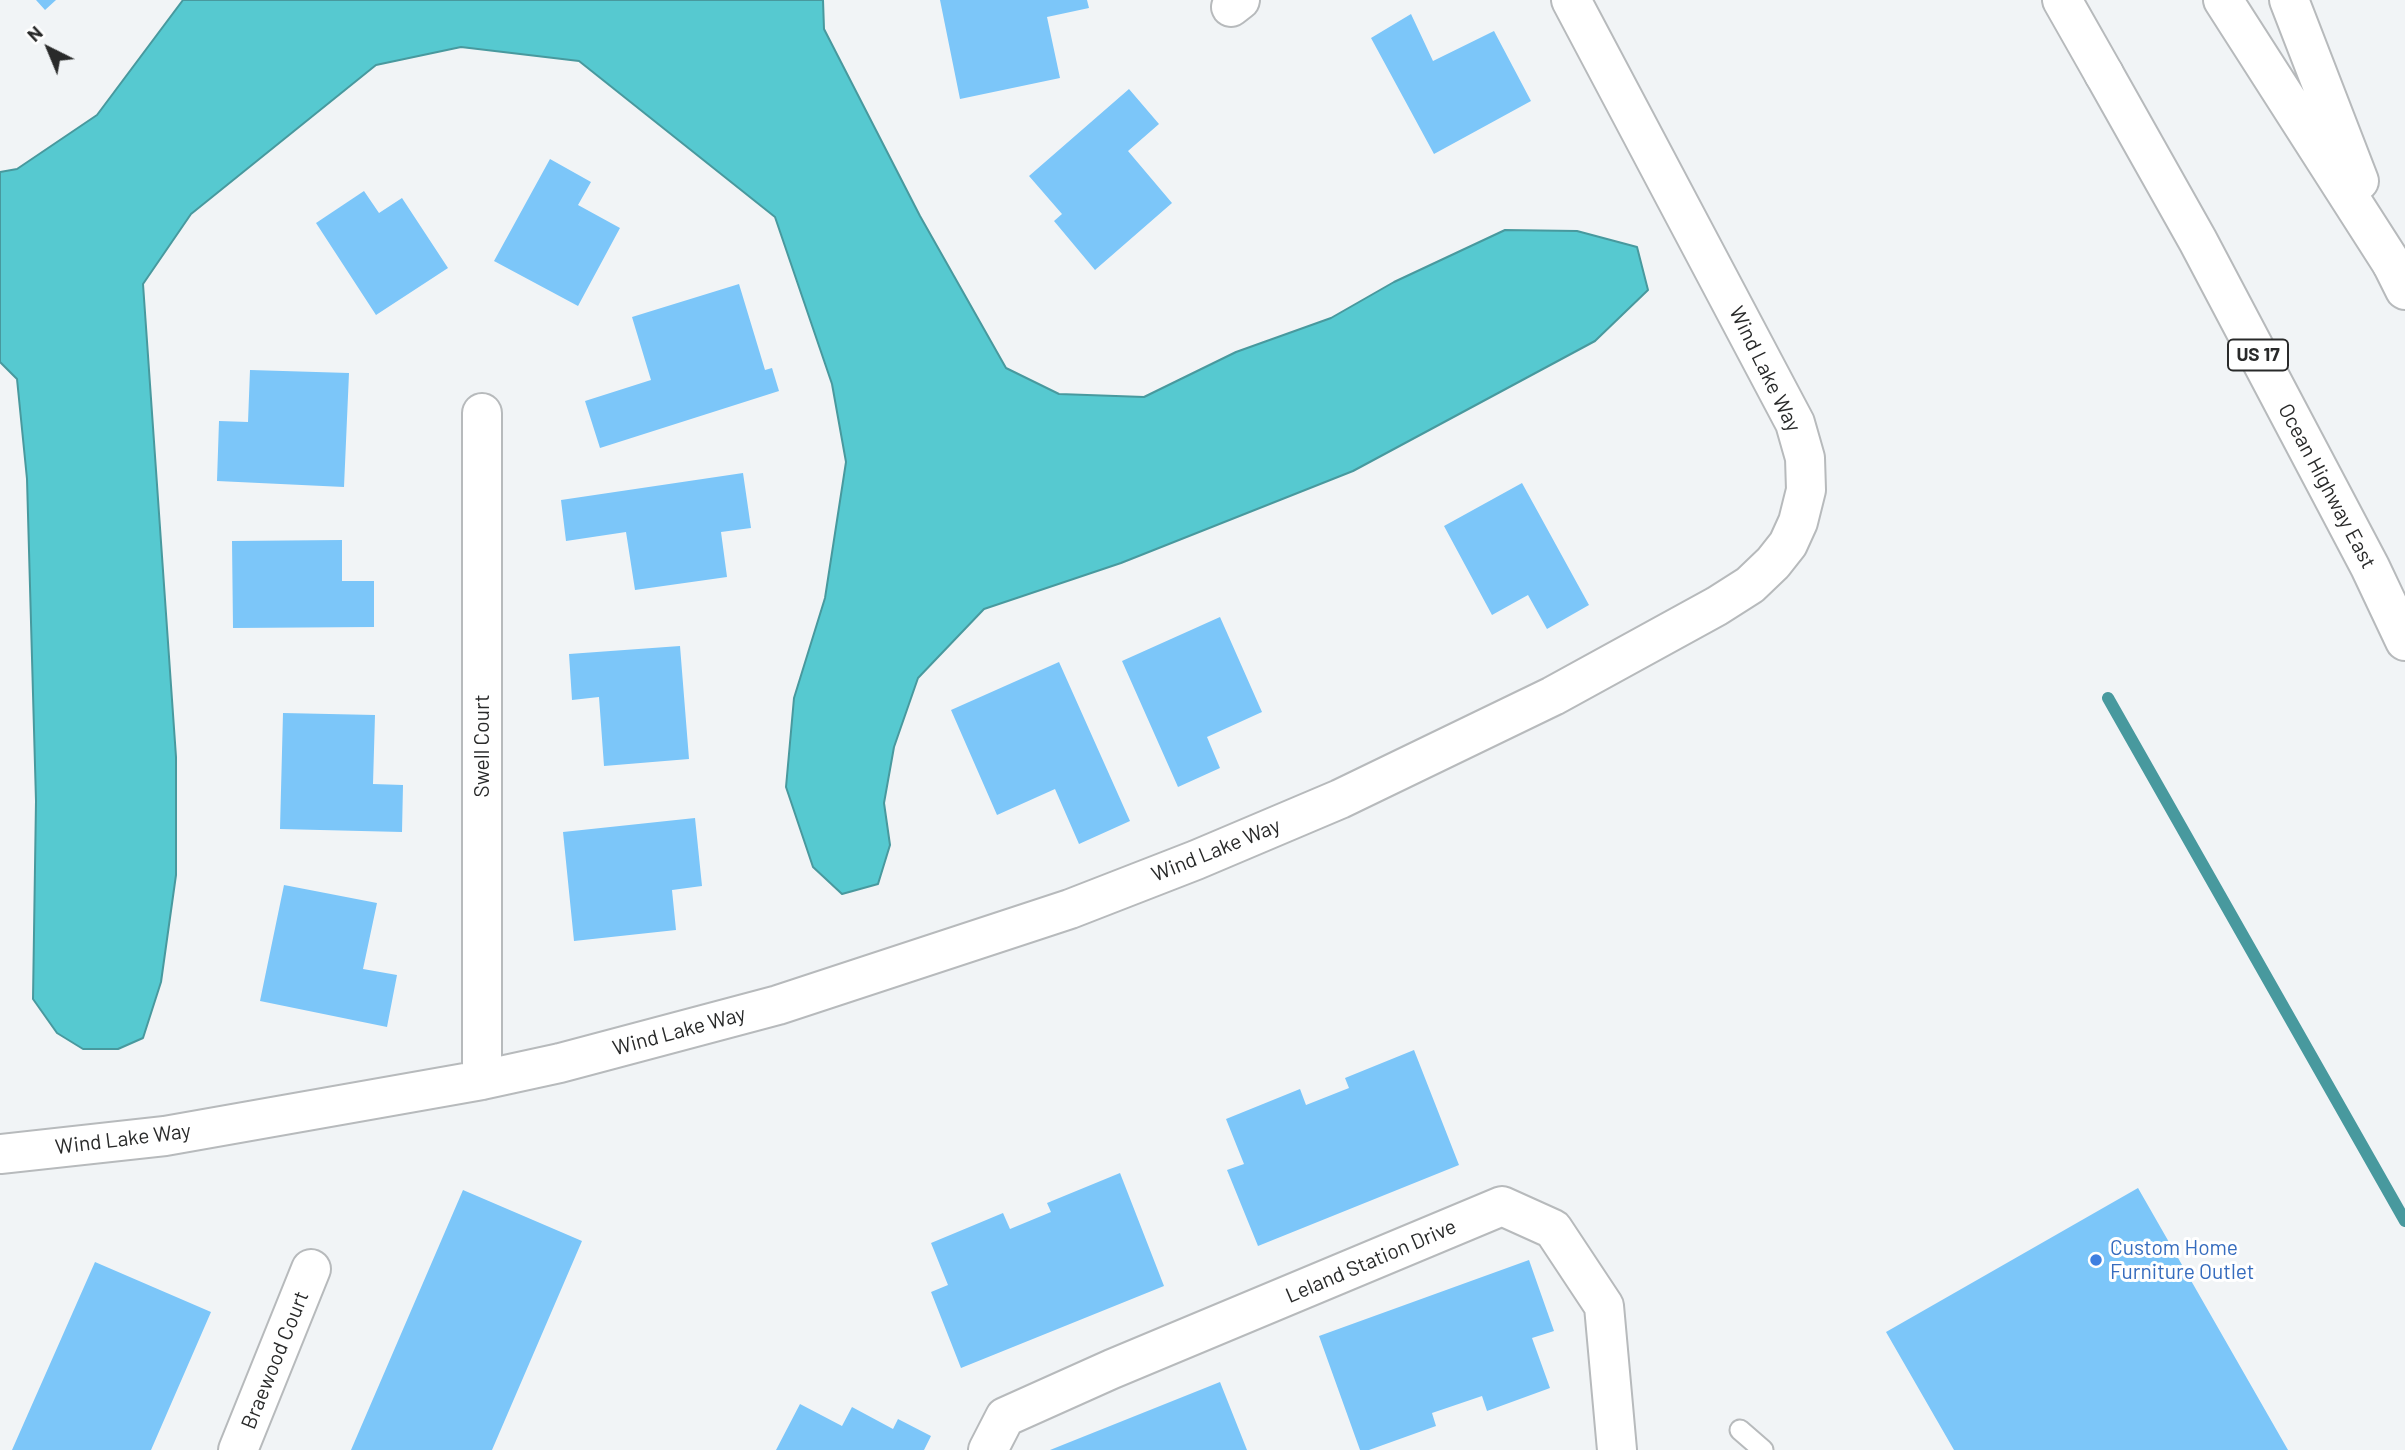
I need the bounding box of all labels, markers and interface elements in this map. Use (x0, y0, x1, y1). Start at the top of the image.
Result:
north arrow (14, 14, 84, 84)
text: N (22, 21, 47, 46)
street label: Wind Lake Way (1724, 302, 1806, 436)
road number: US 17 (2228, 340, 2288, 370)
street label: Ocean Highway East (2273, 399, 2381, 573)
street label: Swell Court (469, 694, 495, 798)
street label: Wind Lake Way (1148, 813, 1284, 887)
street label: Wind Lake Way (610, 1001, 748, 1061)
street label: Wind Lake Way (54, 1118, 192, 1160)
street label: Leland Station Drive (1282, 1214, 1460, 1308)
place label: Custom Home Furniture Outlet (2110, 1235, 2255, 1285)
marker: Custom Home Furniture Outlet (2088, 1252, 2104, 1268)
street label: Braewood Court (236, 1287, 314, 1433)

